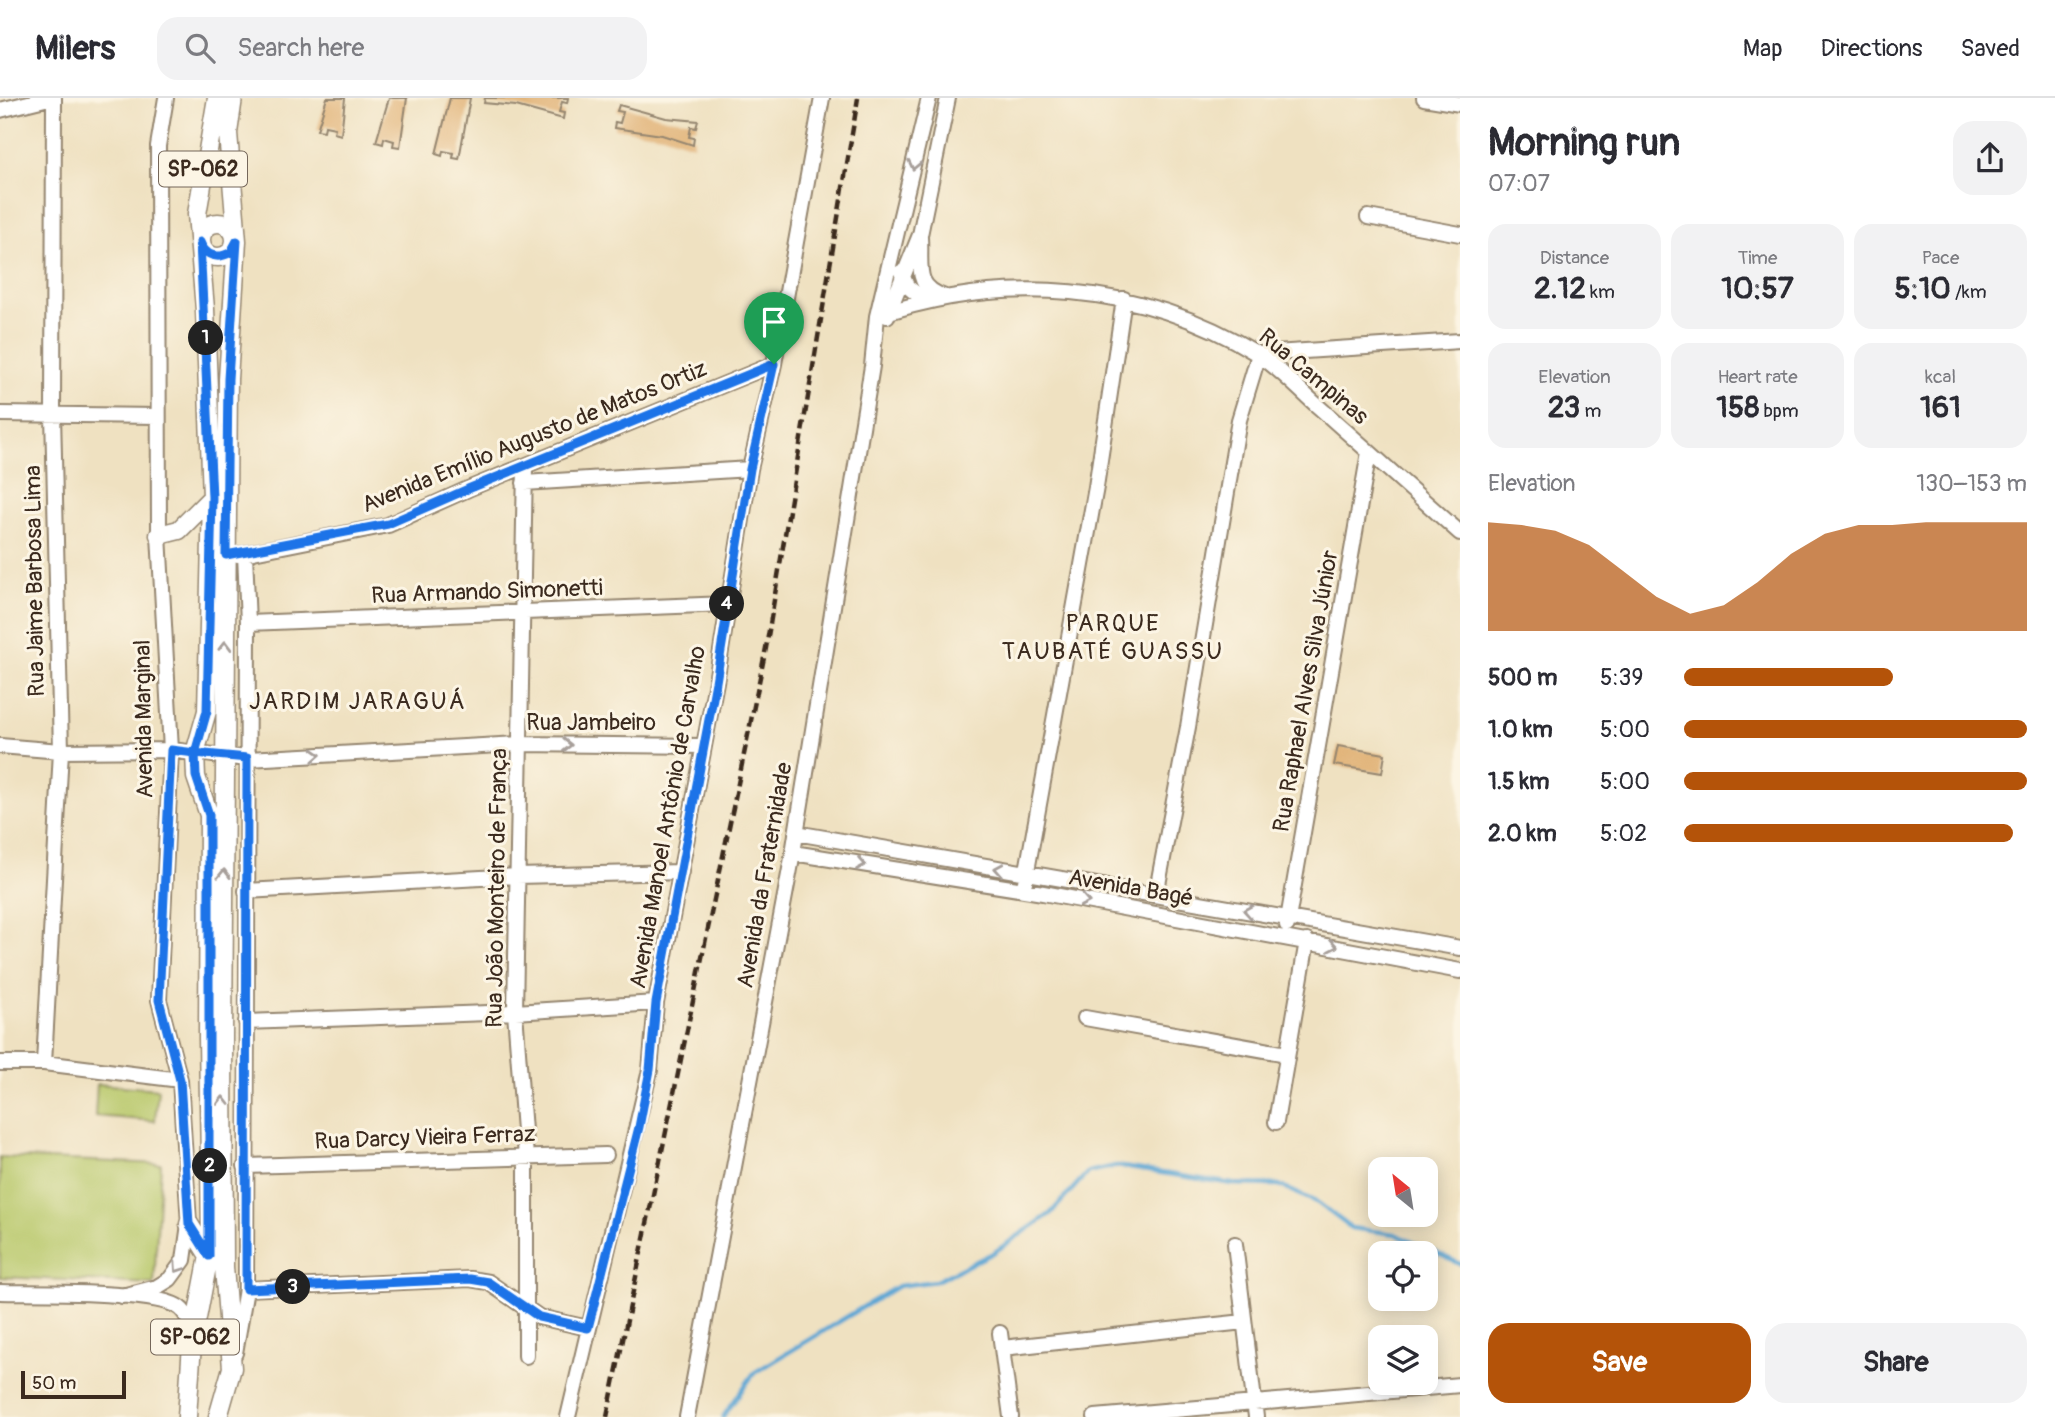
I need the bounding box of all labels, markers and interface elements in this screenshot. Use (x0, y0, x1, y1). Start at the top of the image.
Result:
search box (157, 17, 647, 80)
text: Milers (35, 28, 115, 69)
icon: search (181, 29, 219, 67)
text: Search here (237, 32, 364, 64)
text: Map (1743, 34, 1783, 63)
text: Directions (1821, 34, 1922, 63)
text: Saved (1960, 34, 2020, 63)
text: Morning run (1488, 119, 1680, 167)
button: share (1953, 121, 2027, 195)
road number: SP-062 (159, 152, 247, 186)
one-way arrow (908, 159, 922, 171)
text: 07:07 (1488, 169, 1550, 198)
text: Distance (1540, 246, 1609, 270)
text: Time (1738, 246, 1777, 270)
text: Pace (1922, 246, 1959, 270)
text: 2.12 (1534, 270, 1586, 307)
text: 10:57 (1721, 270, 1794, 307)
text: 5:10 (1894, 270, 1951, 307)
text: km (1586, 280, 1615, 304)
text: /km (1951, 280, 1987, 304)
pin (744, 292, 804, 364)
icon: arrive (755, 303, 793, 341)
pin: 1 (188, 320, 224, 356)
street label: Rua Campinas (1253, 322, 1375, 431)
text: 1 (202, 325, 209, 349)
street label: Avenida Emílio Augusto de Matos Ortiz (357, 354, 711, 519)
text: Elevation (1538, 365, 1611, 389)
text: Heart rate (1717, 365, 1798, 389)
text: kcal (1925, 365, 1956, 389)
text: 23 (1548, 389, 1580, 426)
text: 158 (1716, 389, 1759, 426)
text: 161 (1920, 389, 1961, 426)
text: m (1580, 399, 1601, 423)
text: bpm (1759, 399, 1799, 423)
street label: Rua Jaime Barbosa Lima (18, 465, 51, 697)
text: Elevation (1488, 469, 1576, 498)
text: 130–153 m (1916, 469, 2027, 498)
street label: Rua Raphael Alves Silva Júnior (1266, 548, 1345, 834)
street label: Rua Armando Simonetti (371, 573, 603, 610)
pin: 4 (710, 587, 744, 622)
text: 4 (721, 591, 732, 615)
district label: PARQUE TAUBATÉ GUASSU (1002, 609, 1224, 666)
street label: Avenida Marginal (128, 639, 159, 799)
one-way arrow (217, 640, 233, 651)
street label: Avenida Manoel Antônio de Carvalho (623, 643, 712, 991)
text: 500 m (1488, 663, 1557, 692)
text: 5:39 (1600, 663, 1643, 692)
district label: JARDIM JARAGUÁ (249, 687, 467, 716)
street label: Rua Jambeiro (526, 708, 656, 737)
text: 1.0 km (1488, 715, 1553, 744)
text: 5:00 (1600, 715, 1650, 744)
one-way arrow (563, 737, 573, 753)
one-way arrow (310, 748, 321, 763)
street label: Rua João Monteiro de França (480, 748, 513, 1028)
street label: Avenida da Fraternidade (730, 759, 799, 990)
text: 1.5 km (1488, 767, 1550, 796)
text: 5:00 (1600, 767, 1650, 796)
text: 2.0 km (1488, 819, 1557, 848)
text: 5:02 (1600, 819, 1647, 848)
one-way arrow (855, 856, 867, 871)
one-way arrow (993, 862, 1005, 877)
street label: Avenida Bagé (1066, 862, 1196, 913)
one-way arrow (216, 868, 232, 878)
one-way arrow (1079, 893, 1091, 908)
one-way arrow (1242, 904, 1254, 919)
one-way arrow (1327, 938, 1339, 953)
one-way arrow (215, 1095, 231, 1106)
street label: Rua Darcy Vieira Ferraz (314, 1119, 536, 1156)
pin: 2 (192, 1148, 228, 1184)
text: 2 (204, 1153, 215, 1177)
north arrow (1368, 1157, 1438, 1227)
map controls (1368, 1157, 1438, 1395)
button: locate (1368, 1241, 1438, 1311)
one-way arrow (173, 1260, 186, 1273)
pin: 3 (276, 1270, 310, 1304)
text: 3 (287, 1274, 298, 1298)
road number: SP-062 (151, 1320, 239, 1354)
button: Save (1488, 1323, 1751, 1403)
button: Share (1765, 1323, 2027, 1403)
button: layers (1368, 1325, 1438, 1395)
scale bar (21, 1368, 126, 1400)
text: 50 m (32, 1371, 76, 1395)

